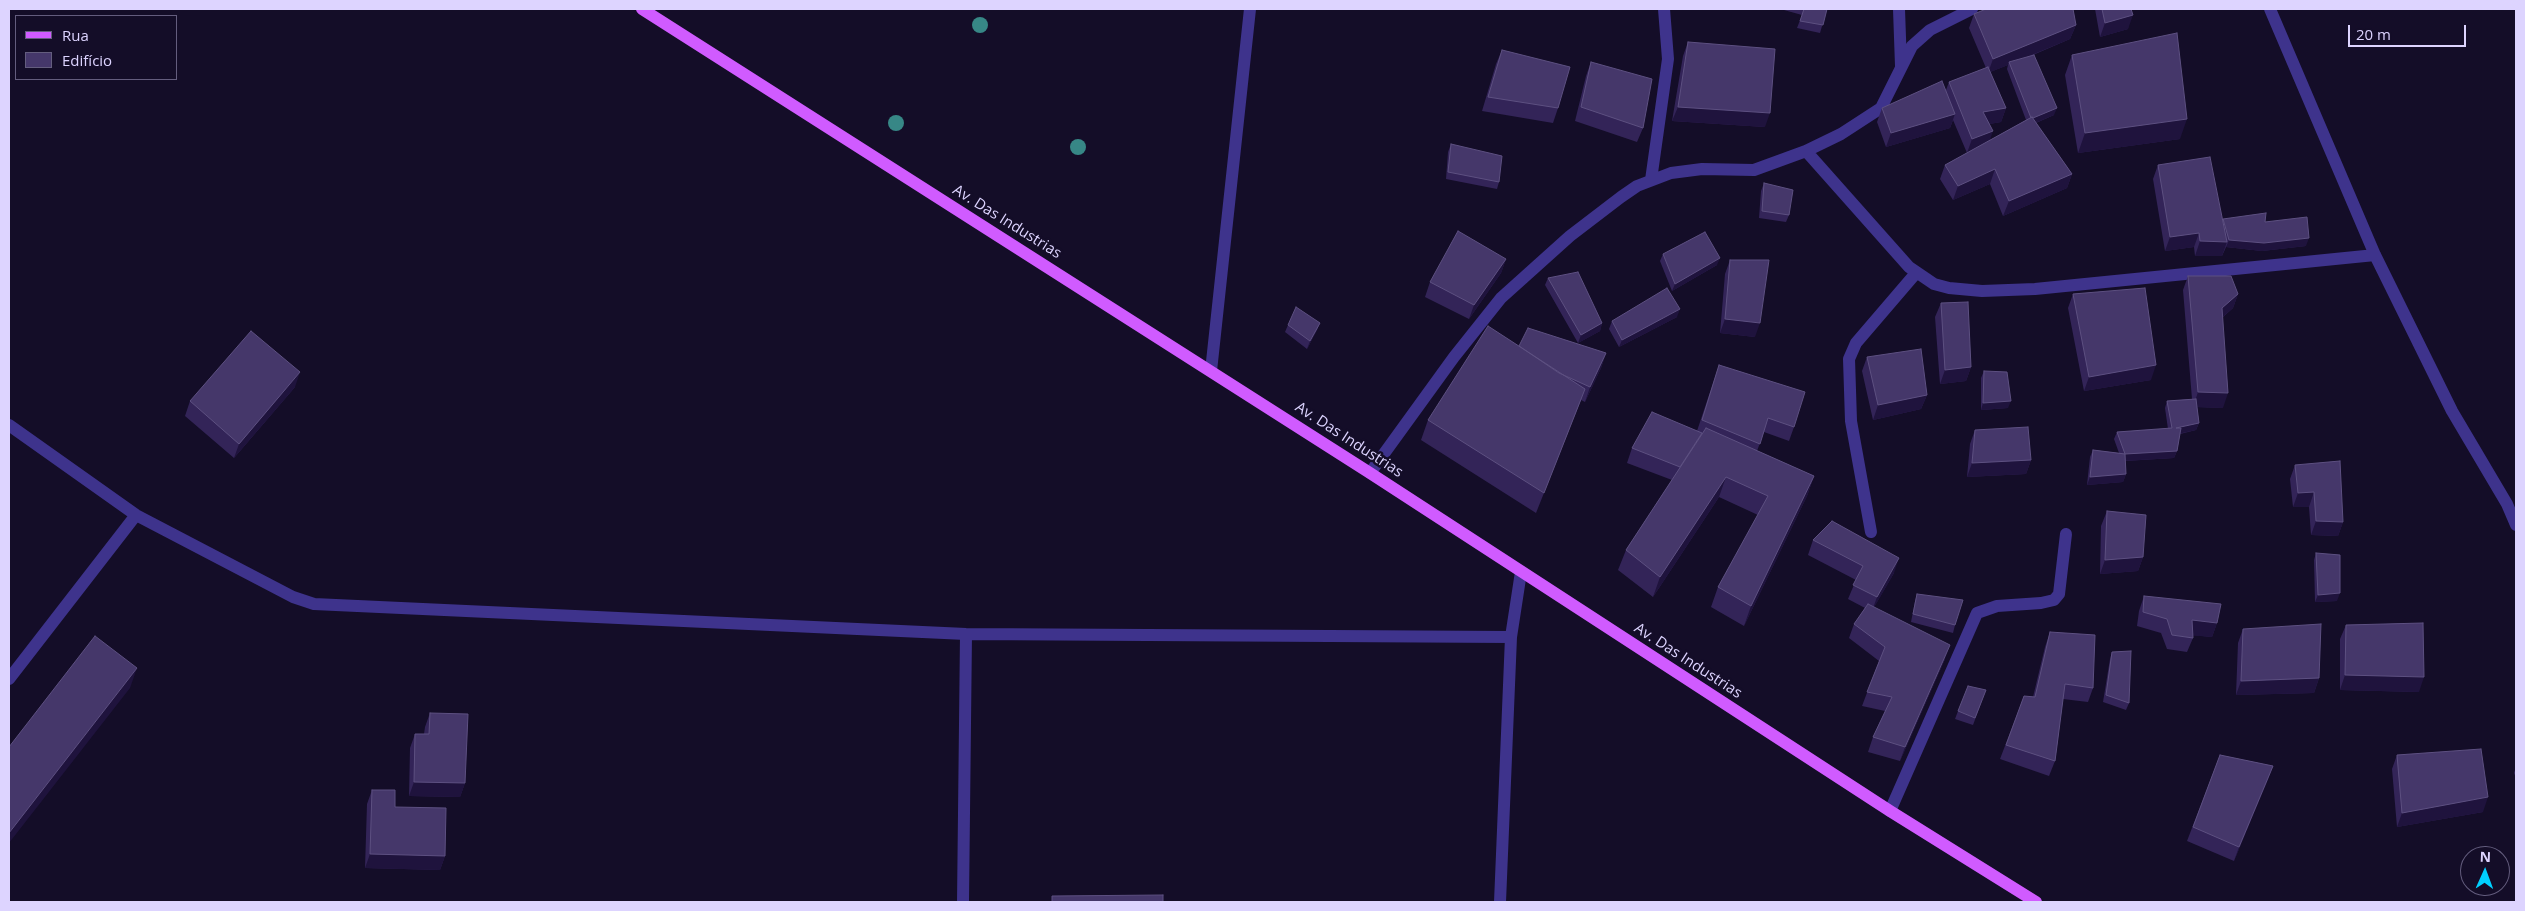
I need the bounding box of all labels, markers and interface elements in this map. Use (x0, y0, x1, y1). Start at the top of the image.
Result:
legend (15, 15, 178, 80)
scale bar (2350, 15, 2468, 47)
text: 20 m (2356, 24, 2391, 44)
text: Rua (62, 25, 89, 45)
text: Edifício (62, 50, 112, 70)
street label: Av. Das Industrias (949, 181, 1065, 263)
street label: Av. Das Industrias (1292, 398, 1406, 482)
street label: Av. Das Industrias (1631, 619, 1745, 703)
north arrow (2460, 846, 2510, 896)
text: N (2479, 847, 2492, 866)

